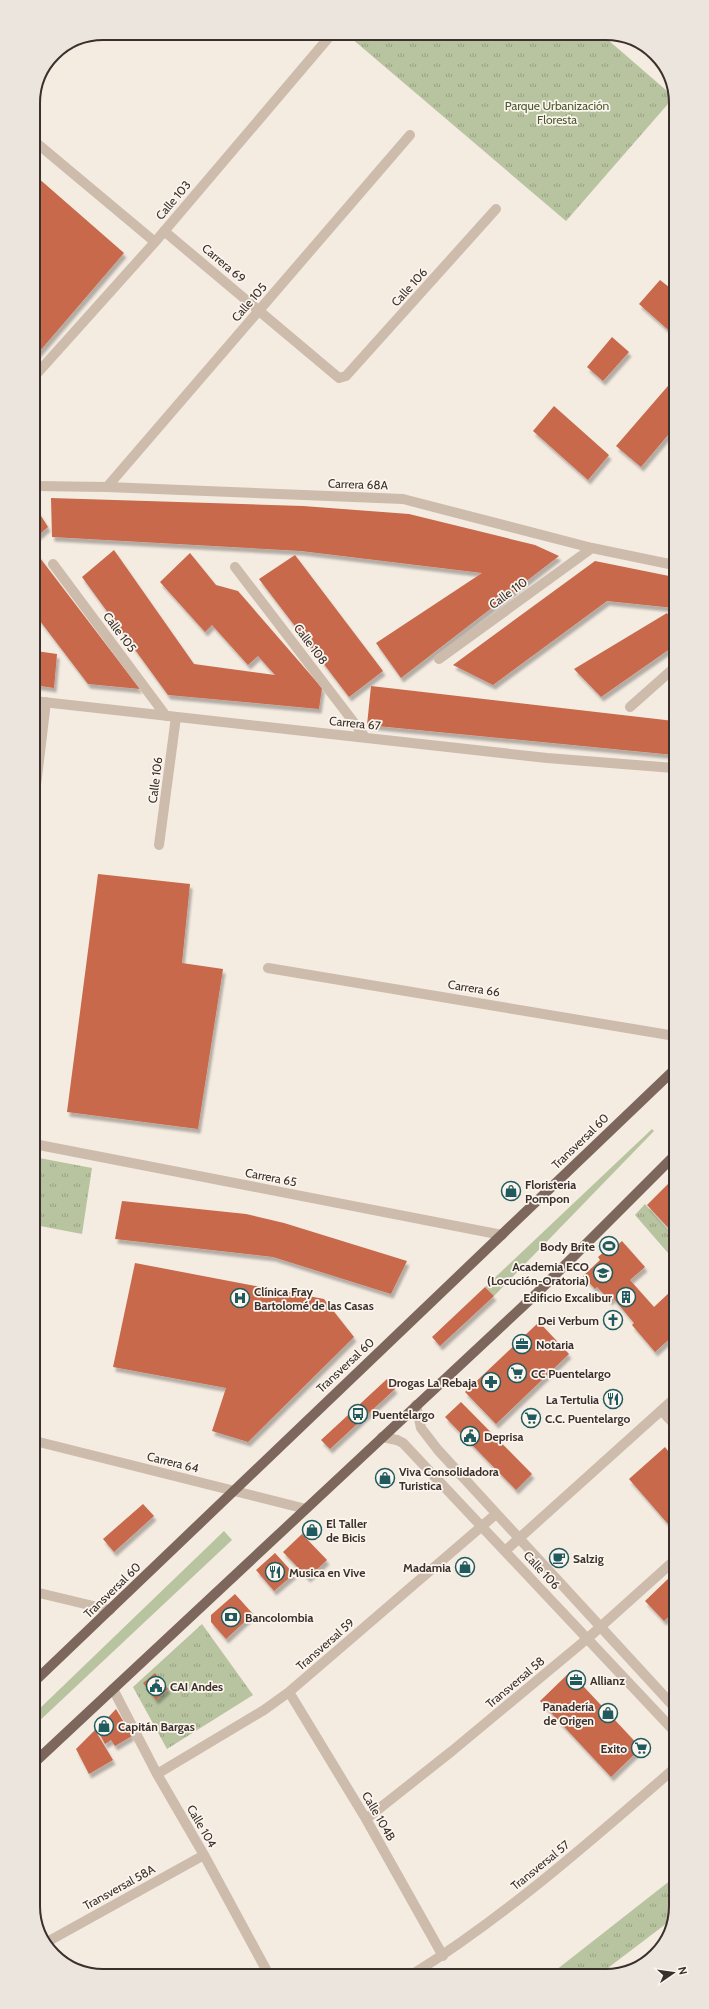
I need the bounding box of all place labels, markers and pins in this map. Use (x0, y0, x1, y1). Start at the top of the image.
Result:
place label: Floristeria Pompon (525, 1177, 576, 1206)
shop icon: Floristeria Pompon (500, 1180, 522, 1202)
sports icon: Body Brite (598, 1235, 620, 1257)
place label: Body Brite (540, 1239, 595, 1254)
place label: Academia ECO (Locución-Oratoria) (487, 1259, 589, 1288)
school or university icon: Academia ECO (Locución-Oratoria) (592, 1262, 614, 1284)
place label: Clínica Fray Bartolomé de las Casas (254, 1284, 374, 1313)
building icon: Edificio Excalibur (615, 1286, 637, 1308)
hospital icon: Clínica Fray Bartolomé de las Casas (229, 1287, 251, 1309)
place label: Edificio Excalibur (523, 1290, 612, 1305)
church icon: Dei Verbum (602, 1309, 624, 1331)
place label: Dei Verbum (538, 1313, 599, 1328)
office icon: Notaria (511, 1333, 533, 1355)
place label: Notaria (536, 1337, 574, 1352)
supermarket icon: CC Puentelargo (506, 1362, 528, 1384)
place label: CC Puentelargo (531, 1366, 611, 1381)
pharmacy icon: Drogas La Rebaja (480, 1371, 502, 1393)
place label: Drogas La Rebaja (388, 1375, 477, 1390)
restaurant icon: La Tertulia (602, 1388, 624, 1410)
place label: La Tertulia (546, 1392, 599, 1407)
bus stop icon: Puentelargo (347, 1403, 369, 1425)
place label: Puentelargo (372, 1407, 435, 1422)
supermarket icon: C.C. Puentelargo (520, 1407, 542, 1429)
place label: C.C. Puentelargo (545, 1411, 630, 1426)
public building icon: Deprisa (459, 1425, 481, 1447)
place label: Deprisa (484, 1429, 524, 1444)
place label: Viva Consolidadora Turistica (399, 1464, 499, 1493)
shop icon: Viva Consolidadora Turistica (374, 1467, 396, 1489)
place label: El Taller de Bicis (326, 1516, 367, 1545)
shop icon: El Taller de Bicis (301, 1519, 323, 1541)
cafe icon: Salzig (548, 1547, 570, 1569)
place label: Salzig (573, 1551, 604, 1566)
shop icon: Madamia (454, 1556, 476, 1578)
place label: Madamia (403, 1560, 451, 1575)
restaurant icon: Musica en Vive (264, 1561, 286, 1583)
place label: Musica en Vive (289, 1565, 365, 1580)
bank icon: Bancolombia (220, 1606, 242, 1628)
place label: Bancolombia (245, 1610, 313, 1625)
office icon: Allianz (565, 1669, 587, 1691)
place label: Allianz (590, 1673, 625, 1688)
public building icon: CAI Andes (145, 1675, 167, 1697)
place label: CAI Andes (170, 1679, 223, 1694)
place label: Panadería de Origen (543, 1699, 594, 1728)
shop icon: Panadería de Origen (597, 1702, 619, 1724)
shop icon: Capitán Bargas (93, 1715, 115, 1737)
place label: Capitán Bargas (118, 1719, 195, 1734)
supermarket icon: Exito (630, 1737, 652, 1759)
place label: Exito (600, 1741, 627, 1756)

